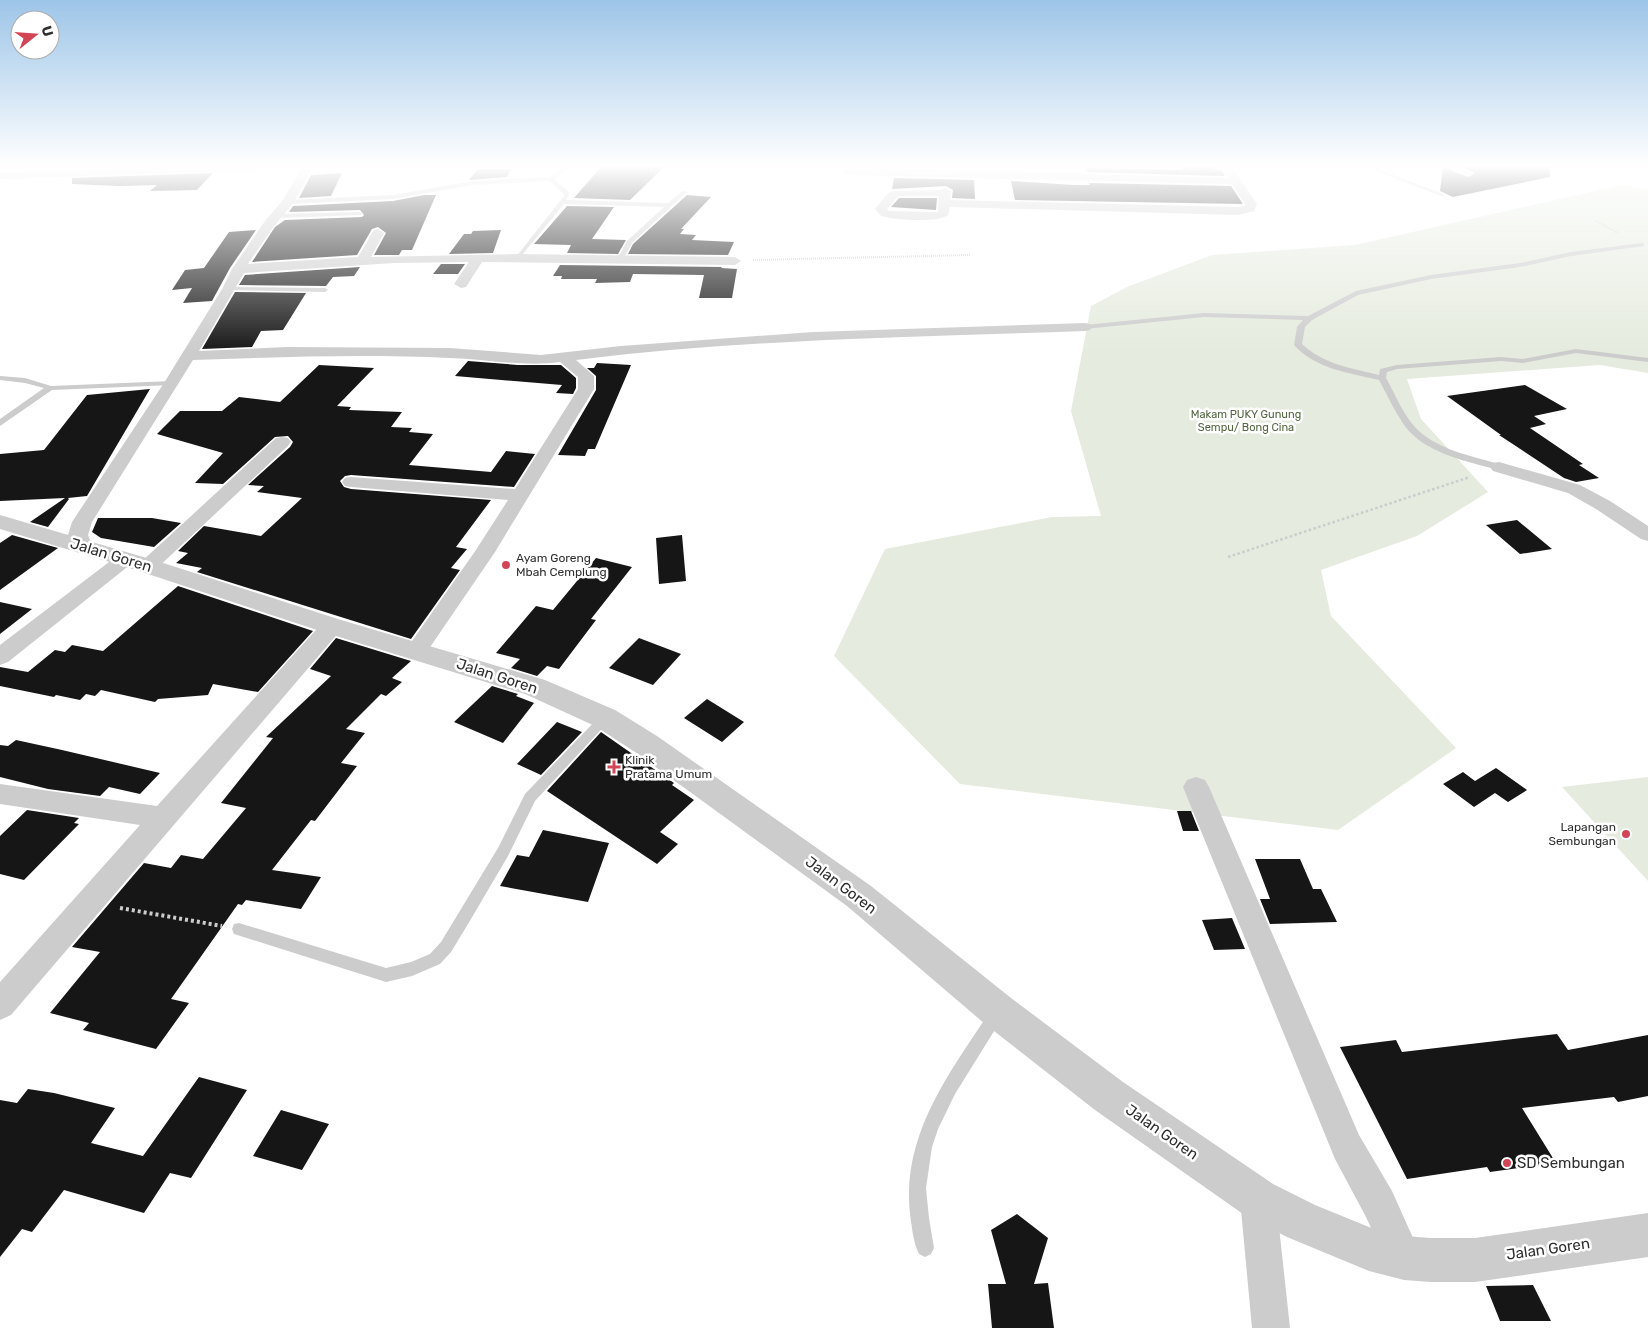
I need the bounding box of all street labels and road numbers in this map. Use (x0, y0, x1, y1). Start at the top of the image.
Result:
street label: Jalan Goren (68, 534, 154, 576)
street label: Jalan Goren (454, 654, 540, 698)
street label: Jalan Goren (802, 852, 880, 918)
street label: Jalan Goren (1122, 1100, 1202, 1164)
street label: Jalan Goren (1505, 1234, 1591, 1264)

